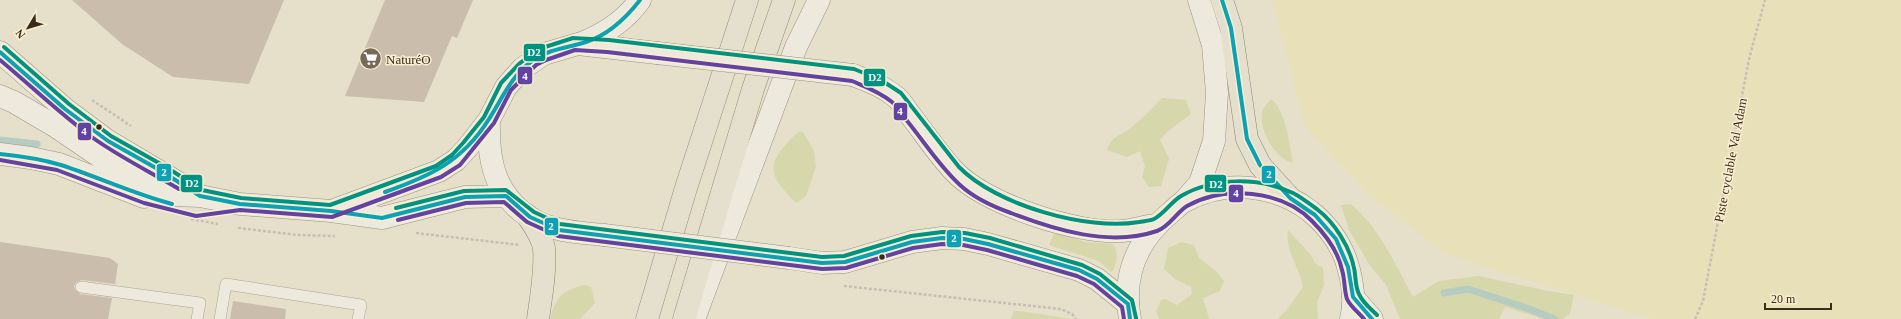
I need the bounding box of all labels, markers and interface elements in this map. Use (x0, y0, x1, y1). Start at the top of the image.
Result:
north arrow (8, 8, 48, 48)
text: N (13, 27, 27, 41)
line badge: D2 (523, 43, 546, 62)
supermarket icon: NaturéO (358, 46, 384, 72)
text: D2 (527, 46, 541, 58)
place label: NaturéO (386, 52, 431, 67)
line badge: 4 (517, 66, 533, 85)
line badge: D2 (863, 68, 886, 87)
text: 4 (522, 70, 528, 82)
text: D2 (868, 71, 882, 83)
street label: Piste cyclable Val Adam (1711, 97, 1750, 224)
line badge: 4 (893, 102, 908, 121)
text: 4 (897, 105, 903, 117)
line badge: 4 (77, 122, 92, 141)
unlabelled marker (94, 122, 104, 132)
text: 4 (81, 125, 87, 137)
line badge: 2 (156, 163, 172, 182)
line badge: 2 (1261, 165, 1276, 184)
text: 2 (161, 166, 167, 178)
text: 2 (1266, 168, 1272, 180)
line badge: D2 (180, 174, 203, 193)
line badge: D2 (1204, 174, 1227, 193)
text: D2 (185, 177, 199, 189)
text: D2 (1209, 178, 1223, 190)
line badge: 4 (1228, 184, 1244, 203)
text: 4 (1233, 187, 1239, 199)
line badge: 2 (544, 217, 559, 236)
text: 2 (548, 220, 554, 232)
line badge: 2 (946, 229, 962, 248)
text: 2 (951, 232, 957, 244)
unlabelled marker (877, 252, 887, 262)
scale bar (1765, 285, 1831, 311)
text: 20 m (1771, 292, 1796, 306)

